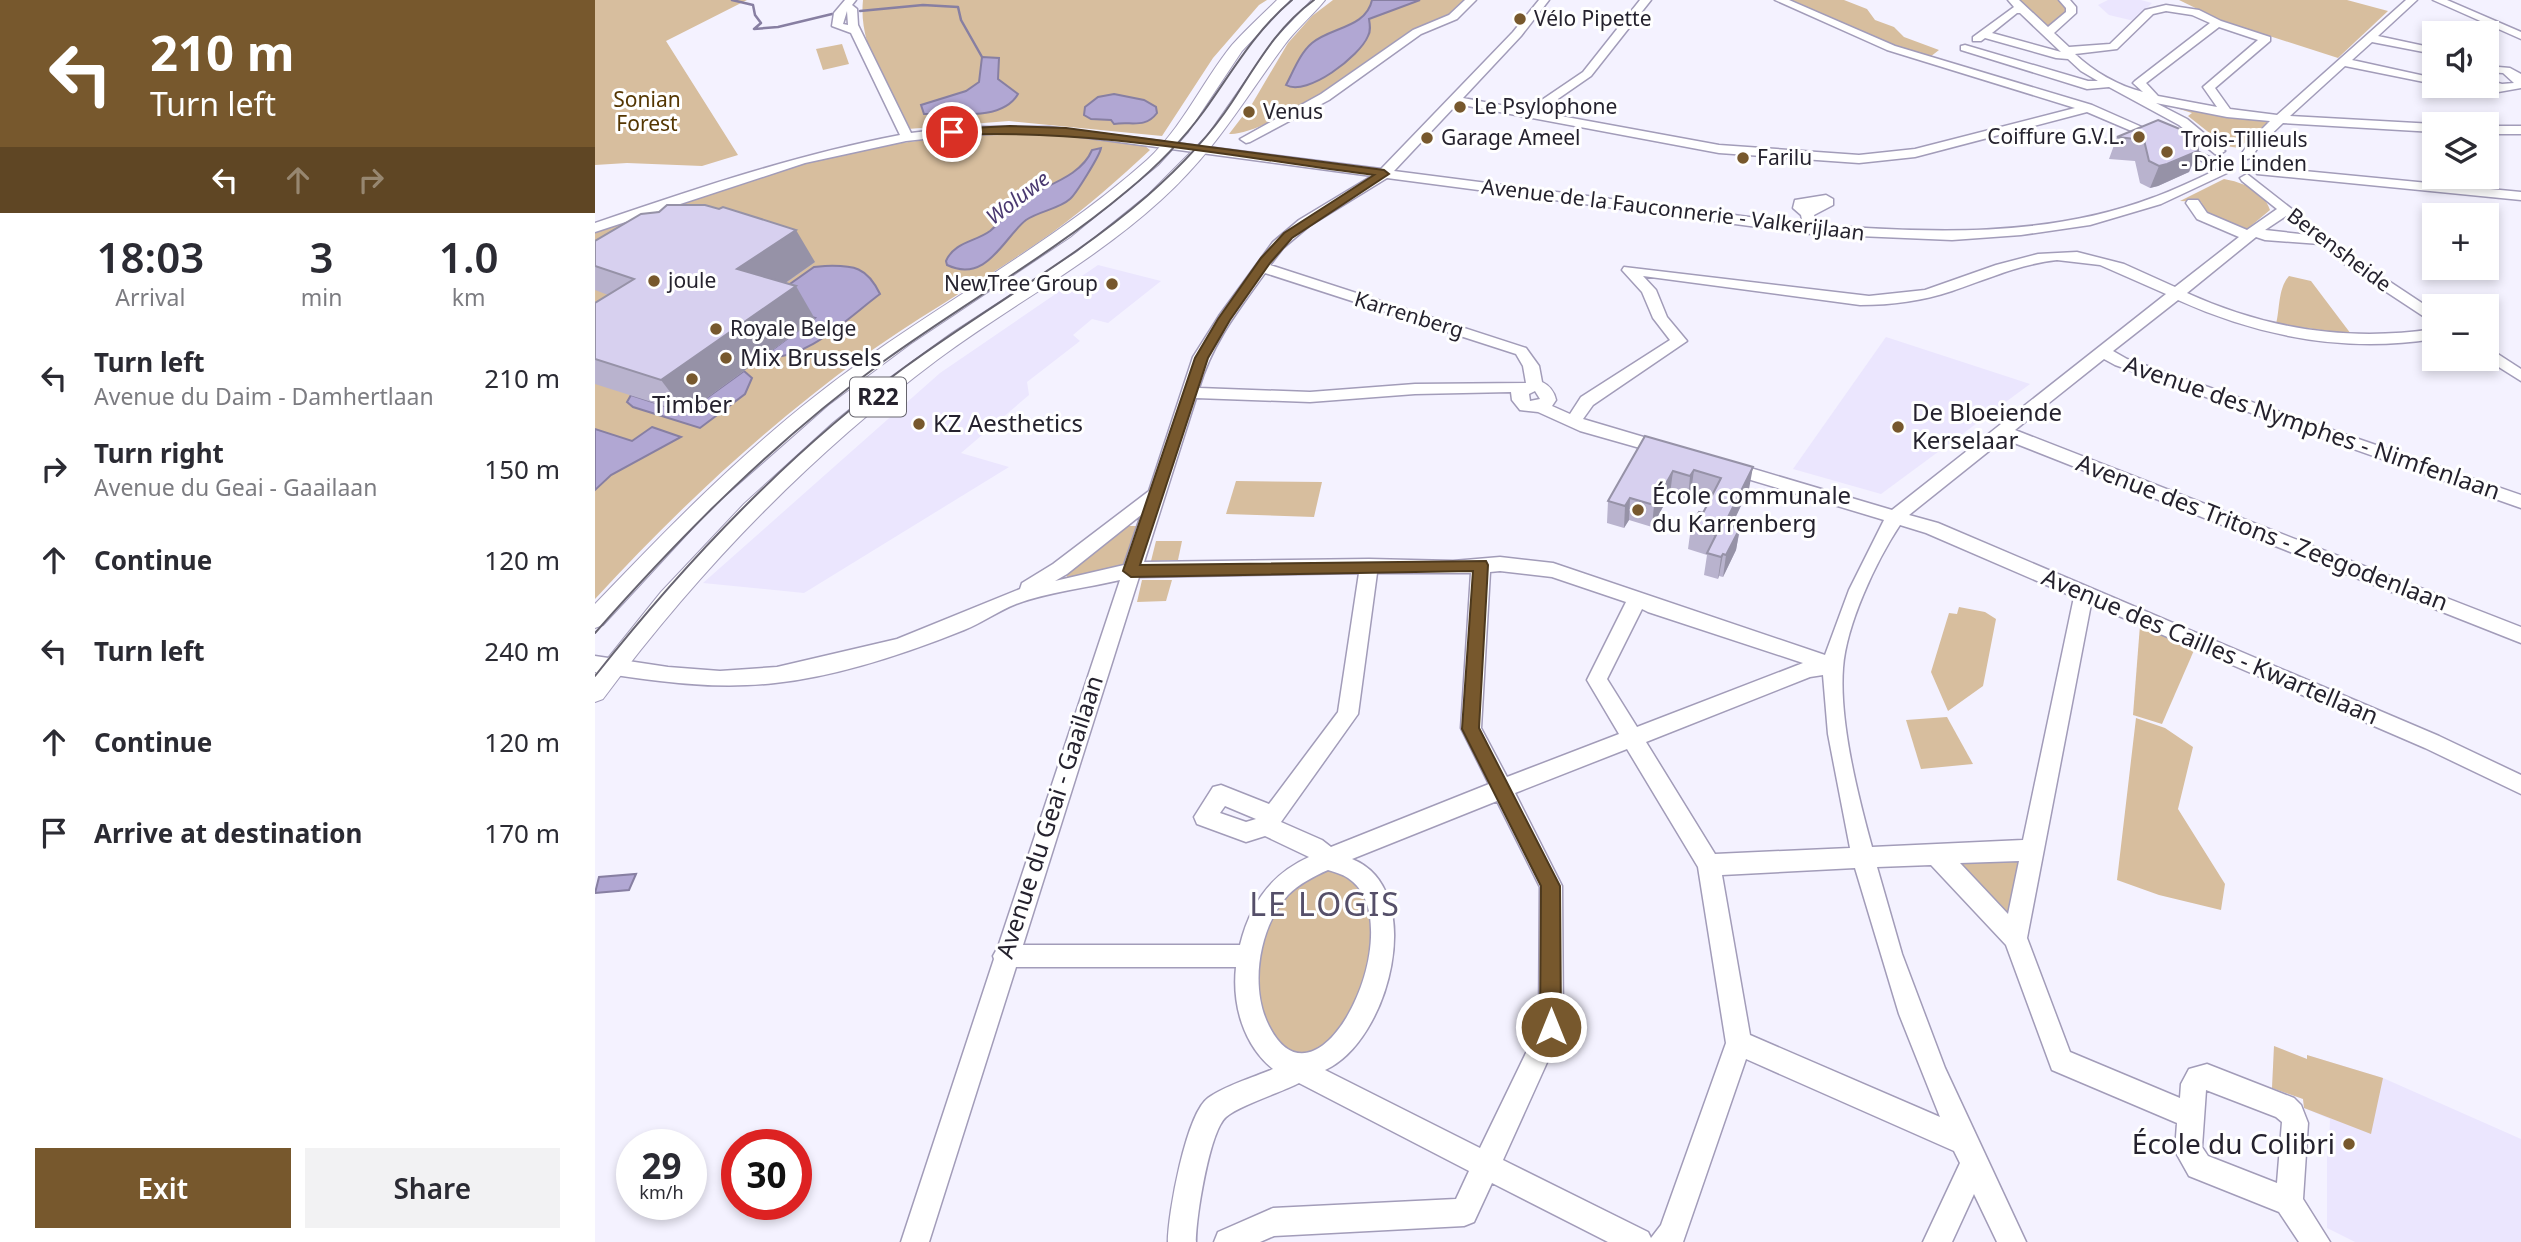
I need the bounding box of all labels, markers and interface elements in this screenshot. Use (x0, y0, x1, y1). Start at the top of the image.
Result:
place label: Vélo Pipette (1534, 4, 1652, 32)
marker: Vélo Pipette (1512, 11, 1528, 27)
text: 210 m (150, 19, 295, 85)
map controls (2422, 21, 2499, 371)
button: sound (2422, 21, 2499, 98)
icon: left (35, 28, 126, 119)
text: Turn left (150, 82, 276, 125)
park label: Sonian Forest (613, 85, 681, 137)
place label: Le Psylophone (1474, 92, 1617, 120)
place label: Venus (1263, 97, 1323, 125)
marker: Le Psylophone (1452, 99, 1468, 115)
pin (922, 102, 982, 162)
marker: Venus (1241, 104, 1257, 120)
button: layers (2422, 112, 2499, 189)
icon: arrive (933, 113, 971, 151)
place label: Coiffure G.V.L. (1987, 122, 2125, 150)
place label: Garage Ameel (1441, 123, 1580, 151)
place label: Trois-Tillieuls - Drie Linden (2181, 125, 2308, 177)
marker: Coiffure G.V.L. (2131, 129, 2147, 145)
marker: Garage Ameel (1419, 130, 1435, 146)
place label: Farilu (1757, 143, 1812, 171)
marker: Trois-Tillieuls - Drie Linden (2159, 144, 2175, 160)
marker: Farilu (1735, 150, 1751, 166)
icon: left (206, 161, 244, 199)
icon: ahead (279, 161, 317, 199)
icon: right (352, 161, 390, 199)
water label: Woluwe (980, 164, 1055, 230)
street label: Avenue de la Fauconnerie - Valkerijlaan (1480, 172, 1866, 246)
street label: Berensheide (2282, 201, 2397, 298)
button: + (2422, 203, 2499, 280)
text: 18:03 (97, 228, 204, 285)
text: 3 (310, 228, 334, 285)
text: 1.0 (439, 228, 499, 285)
place label: joule (666, 266, 716, 294)
place label: NewTree Group (944, 269, 1098, 297)
marker: joule (646, 273, 662, 289)
marker: NewTree Group (1104, 276, 1120, 292)
text: Arrival (115, 281, 185, 313)
text: min (301, 281, 342, 313)
text: km (452, 281, 486, 313)
street label: Karrenberg (1351, 284, 1467, 344)
button: − (2422, 294, 2499, 371)
place label: Royale Belge (730, 314, 856, 342)
marker: Royale Belge (708, 321, 724, 337)
place label: Mix Brussels (740, 340, 881, 373)
text: Turn left (94, 344, 205, 380)
street label: Avenue des Nymphes - Nimfenlaan (2120, 347, 2505, 507)
marker: Mix Brussels (718, 350, 734, 366)
icon: left (35, 359, 73, 397)
text: 210 m (484, 360, 560, 396)
marker: Timber (684, 371, 700, 387)
road number: R22 (850, 378, 906, 416)
text: Avenue du Daim - Damhertlaan (94, 380, 434, 412)
place label: Timber (652, 387, 732, 420)
place label: De Bloeiende Kerselaar (1912, 395, 2062, 456)
place label: KZ Aesthetics (933, 406, 1083, 439)
marker: KZ Aesthetics (911, 416, 927, 432)
marker: De Bloeiende Kerselaar (1890, 419, 1906, 435)
text: Turn right (94, 435, 224, 471)
street label: Avenue des Tritons - Zeegodenlaan (2072, 445, 2453, 618)
icon: right (35, 450, 73, 488)
text: 150 m (484, 451, 560, 487)
text: Avenue du Geai - Gaailaan (94, 471, 377, 503)
place label: École communale du Karrenberg (1652, 478, 1851, 539)
marker: École communale du Karrenberg (1630, 502, 1646, 518)
icon: ahead (35, 541, 73, 579)
text: Continue (94, 542, 212, 578)
text: 120 m (484, 542, 560, 578)
street label: Avenue des Cailles - Kwartellaan (2037, 560, 2384, 732)
icon: left (35, 632, 73, 670)
text: Turn left (94, 633, 205, 669)
text: 240 m (484, 633, 560, 669)
street label: Avenue du Geai - Gaailaan (987, 671, 1110, 962)
icon: ahead (35, 723, 73, 761)
text: Continue (94, 724, 212, 760)
text: 120 m (484, 724, 560, 760)
icon: arrive (35, 814, 73, 852)
text: Arrive at destination (94, 815, 363, 851)
text: 170 m (484, 815, 560, 851)
district label: LE LOGIS (1249, 882, 1401, 925)
position arrow (1514, 990, 1588, 1064)
place label: École du Colibri (2132, 1124, 2335, 1162)
speed limit sign: 30 (721, 1129, 812, 1220)
marker: École du Colibri (2341, 1136, 2357, 1152)
text: 29 (641, 1142, 682, 1189)
button: Exit (35, 1148, 291, 1228)
button: Share (305, 1148, 560, 1228)
text: km/h (639, 1180, 684, 1204)

